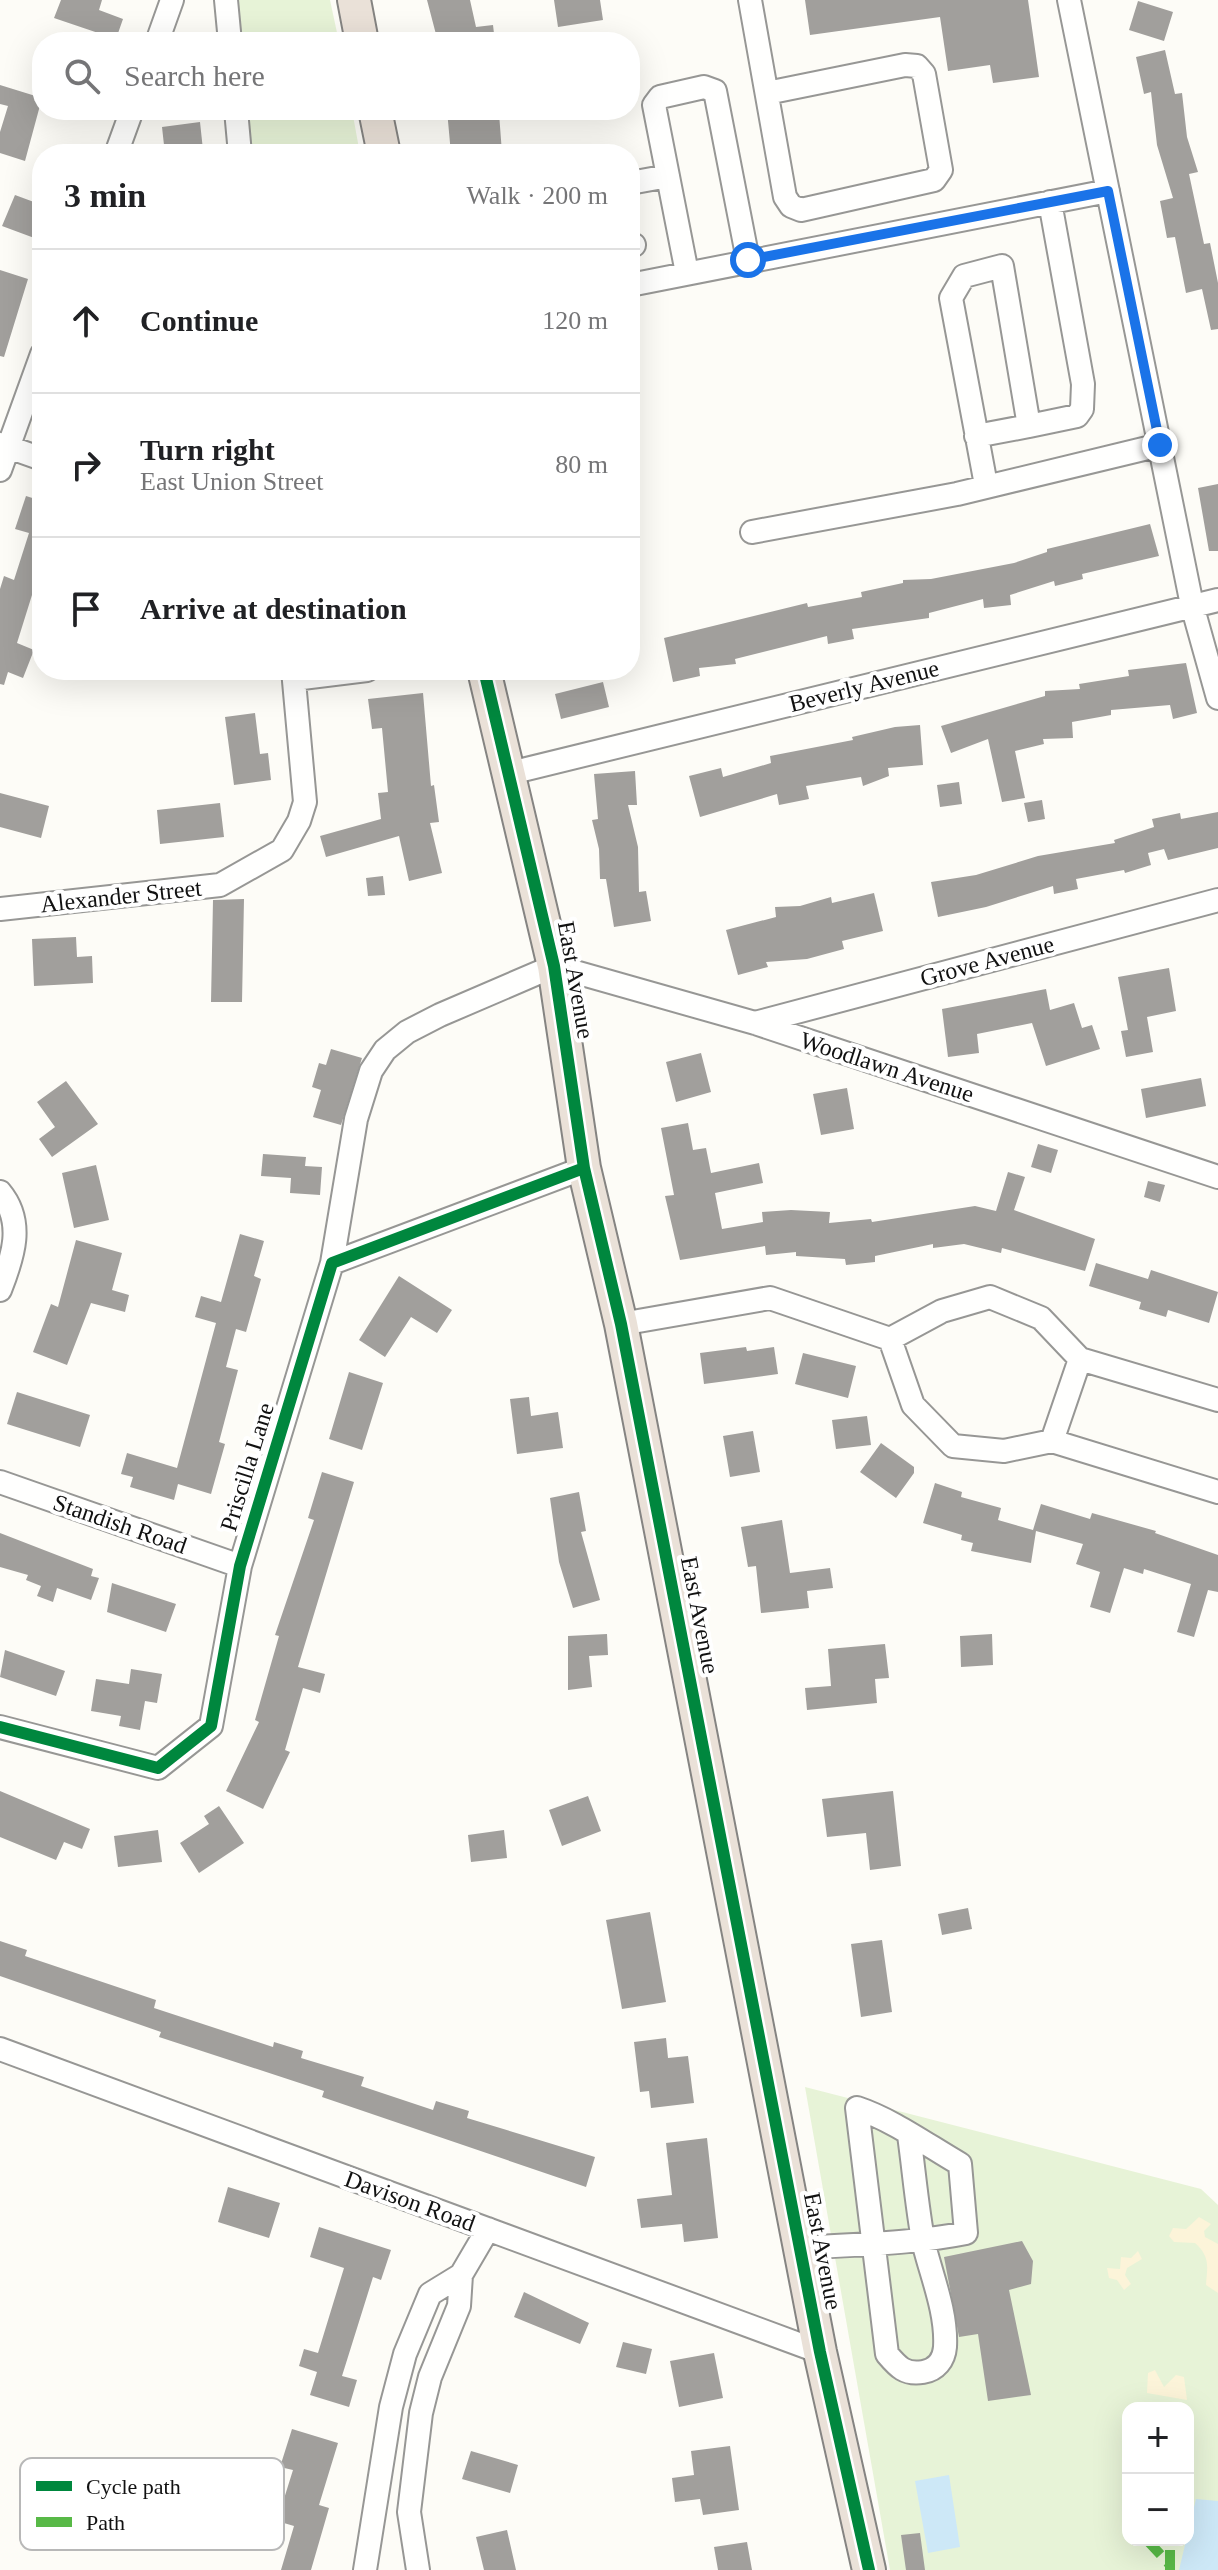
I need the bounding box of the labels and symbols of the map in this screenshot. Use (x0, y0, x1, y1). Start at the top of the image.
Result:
route start (730, 242, 766, 278)
route end (1142, 427, 1178, 463)
street label: Beverly Avenue (786, 655, 942, 717)
street label: Alexander Street (39, 875, 203, 917)
street label: East Avenue (553, 919, 599, 1041)
street label: Grove Avenue (917, 931, 1057, 991)
street label: Woodlawn Avenue (797, 1027, 977, 1107)
street label: Priscilla Lane (215, 1400, 279, 1534)
street label: Standish Road (50, 1489, 190, 1559)
street label: East Avenue (676, 1554, 724, 1676)
street label: Davison Road (341, 2165, 479, 2237)
street label: East Avenue (799, 2190, 847, 2312)
legend (20, 2458, 284, 2550)
text: Cycle path (86, 2474, 181, 2499)
text: Path (86, 2510, 125, 2535)

